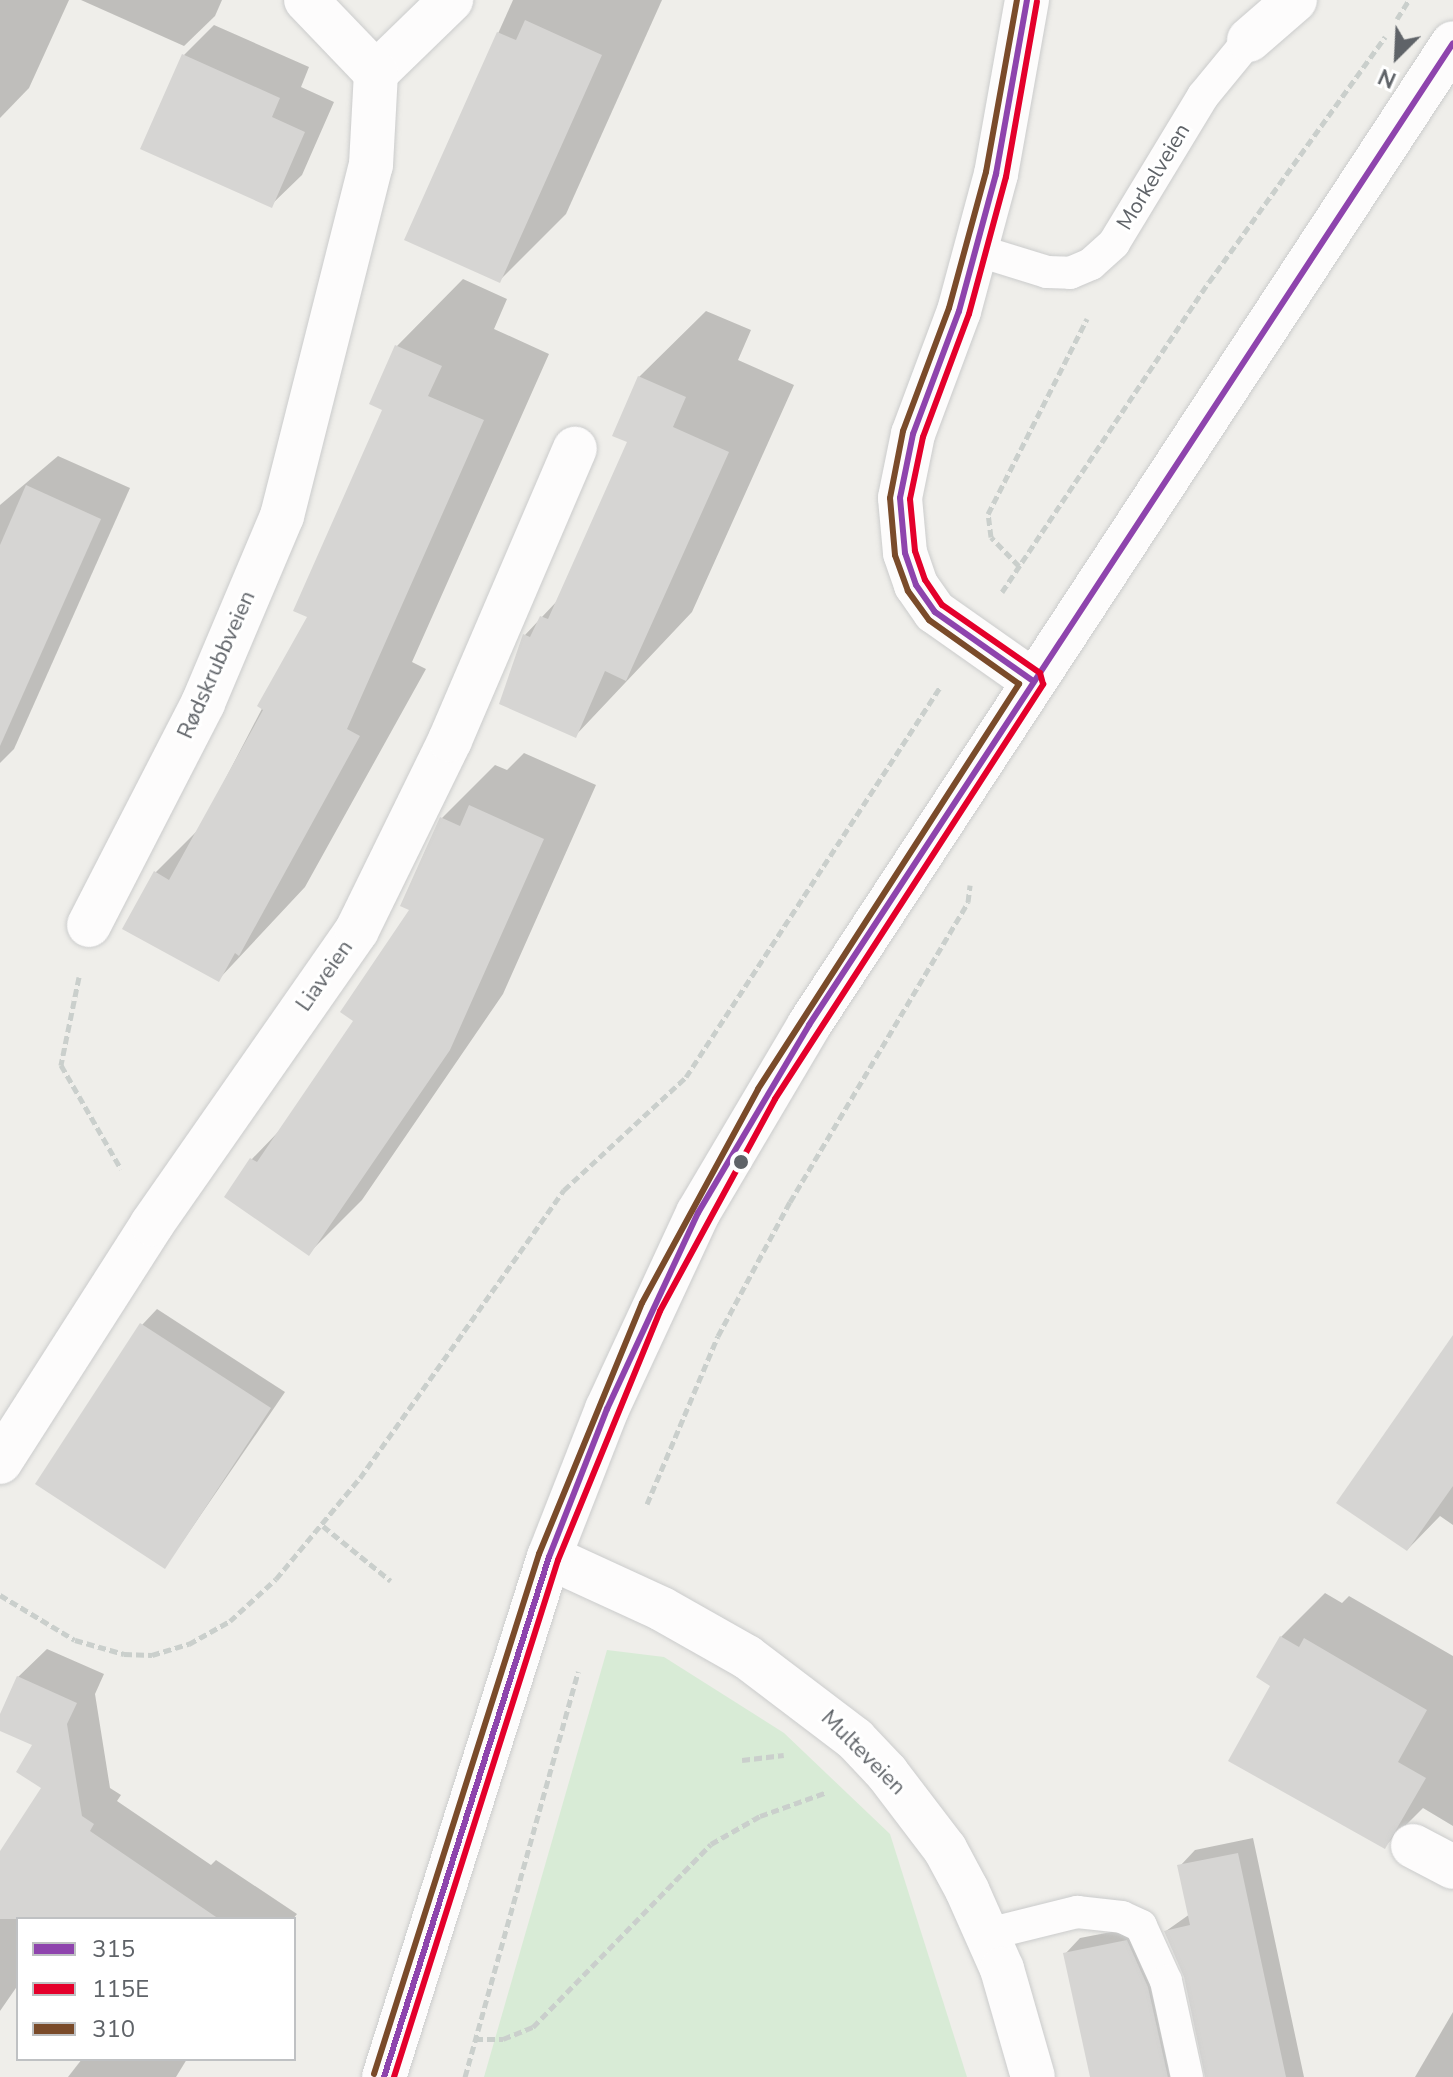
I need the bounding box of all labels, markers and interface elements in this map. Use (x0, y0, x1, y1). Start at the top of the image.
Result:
north arrow (1357, 16, 1437, 96)
text: N (1374, 61, 1401, 95)
street label: Morkelveien (1112, 119, 1196, 235)
street label: Rødskrubbveien (173, 587, 261, 743)
street label: Liaveien (291, 935, 359, 1017)
unlabelled marker (733, 1154, 749, 1170)
street label: Multeveien (815, 1705, 911, 1801)
legend (16, 1917, 296, 2061)
text: 315 (92, 1933, 135, 1965)
text: 115E (92, 1973, 149, 2005)
text: 310 (92, 2013, 135, 2045)

